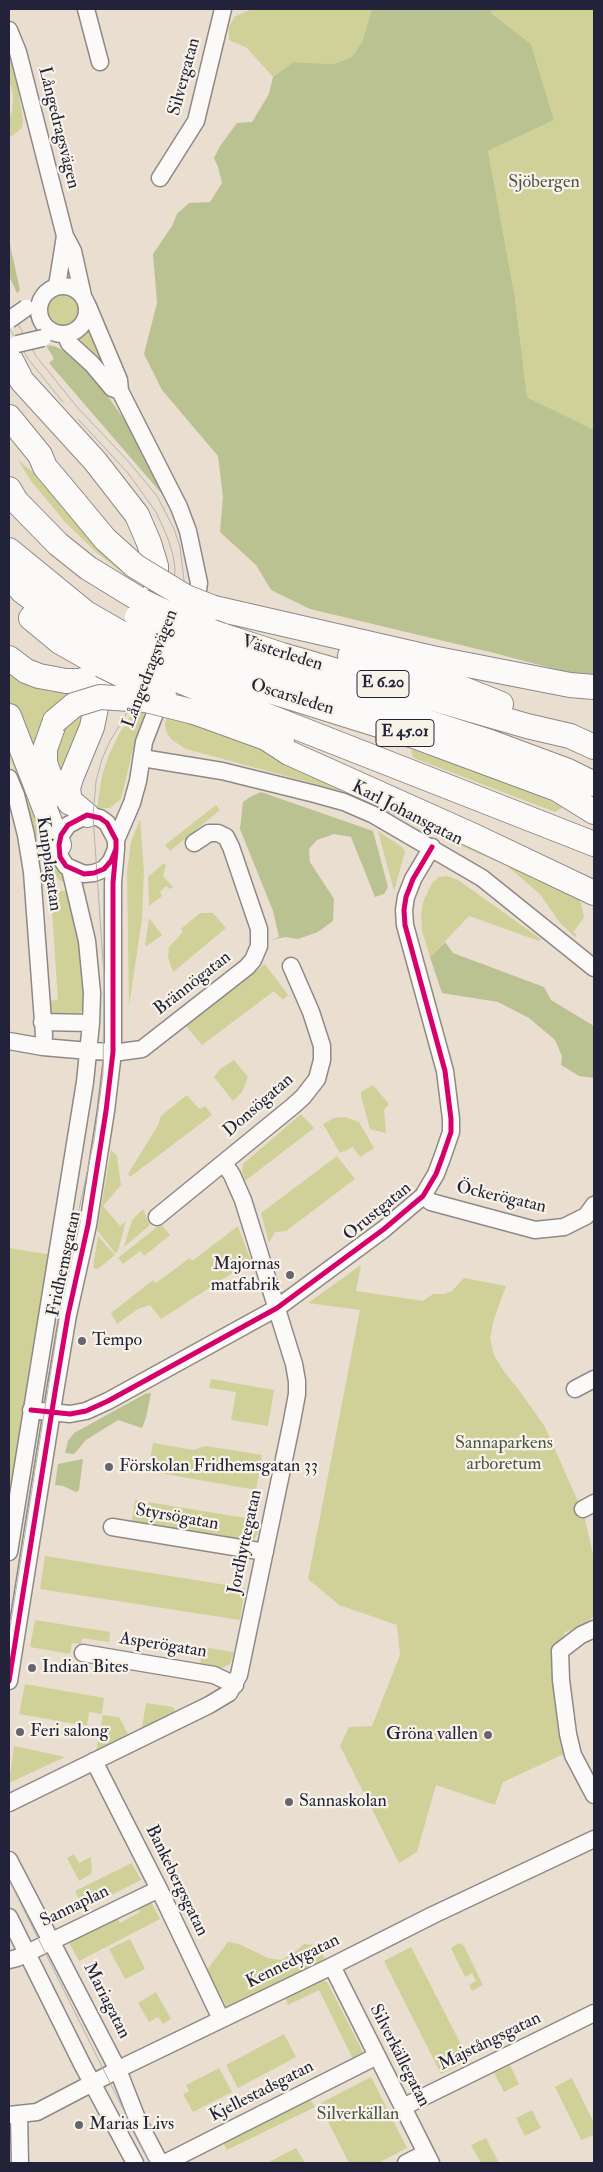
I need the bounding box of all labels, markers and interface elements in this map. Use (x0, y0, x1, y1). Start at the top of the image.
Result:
street label: Silvergatan (164, 36, 206, 118)
street label: Långedragsvägen (32, 65, 84, 191)
park label: Sjöbergen (508, 172, 580, 194)
street label: Långedragsvägen (119, 607, 183, 731)
street label: Västerleden (239, 631, 325, 677)
road number: E 6.20 (357, 671, 409, 698)
street label: Oscarsleden (248, 675, 336, 721)
road number: E 45.01 (376, 720, 434, 746)
street label: Karl Johansgatan (348, 777, 466, 851)
street label: Knipplagatan (31, 815, 65, 913)
street label: Brännögatan (150, 947, 236, 1021)
street label: Donsögatan (219, 1070, 299, 1142)
street label: Öckerögatan (454, 1177, 548, 1219)
street label: Orustgatan (340, 1178, 416, 1246)
street label: Fridhemsgatan (43, 1209, 87, 1319)
place label: Majornas matfabrik (211, 1254, 280, 1296)
marker: Majornas matfabrik (284, 1269, 296, 1281)
place label: Tempo (92, 1330, 142, 1352)
marker: Tempo (76, 1335, 88, 1347)
park label: Sannaparkens arboretum (455, 1433, 553, 1476)
place label: Förskolan Fridhemsgatan 33 (119, 1456, 318, 1478)
marker: Förskolan Fridhemsgatan 33 (103, 1461, 115, 1473)
street label: Jordhyttegatan (224, 1488, 268, 1596)
street label: Styrsögatan (134, 1500, 220, 1536)
street label: Asperögatan (118, 1628, 208, 1664)
place label: Indian Bites (42, 1657, 129, 1679)
marker: Indian Bites (26, 1662, 38, 1674)
place label: Feri salong (30, 1721, 109, 1743)
place label: Gröna vallen (386, 1724, 478, 1746)
marker: Feri salong (14, 1726, 26, 1738)
marker: Gröna vallen (482, 1729, 494, 1741)
place label: Sannaskolan (299, 1791, 387, 1813)
marker: Sannaskolan (283, 1796, 295, 1808)
street label: Bankebergsgatan (140, 1822, 212, 1940)
street label: Sannaplan (37, 1881, 113, 1933)
street label: Kennedygatan (243, 1930, 343, 1994)
street label: Mariagatan (78, 1959, 134, 2043)
street label: Silverkällegatan (364, 2001, 434, 2111)
street label: Majstångsgatan (435, 2008, 545, 2076)
street label: Kjellestadsgatan (206, 2056, 318, 2128)
park label: Silverkällan (317, 2104, 399, 2126)
place label: Marias Livs (89, 2114, 174, 2136)
marker: Marias Livs (73, 2119, 85, 2131)

